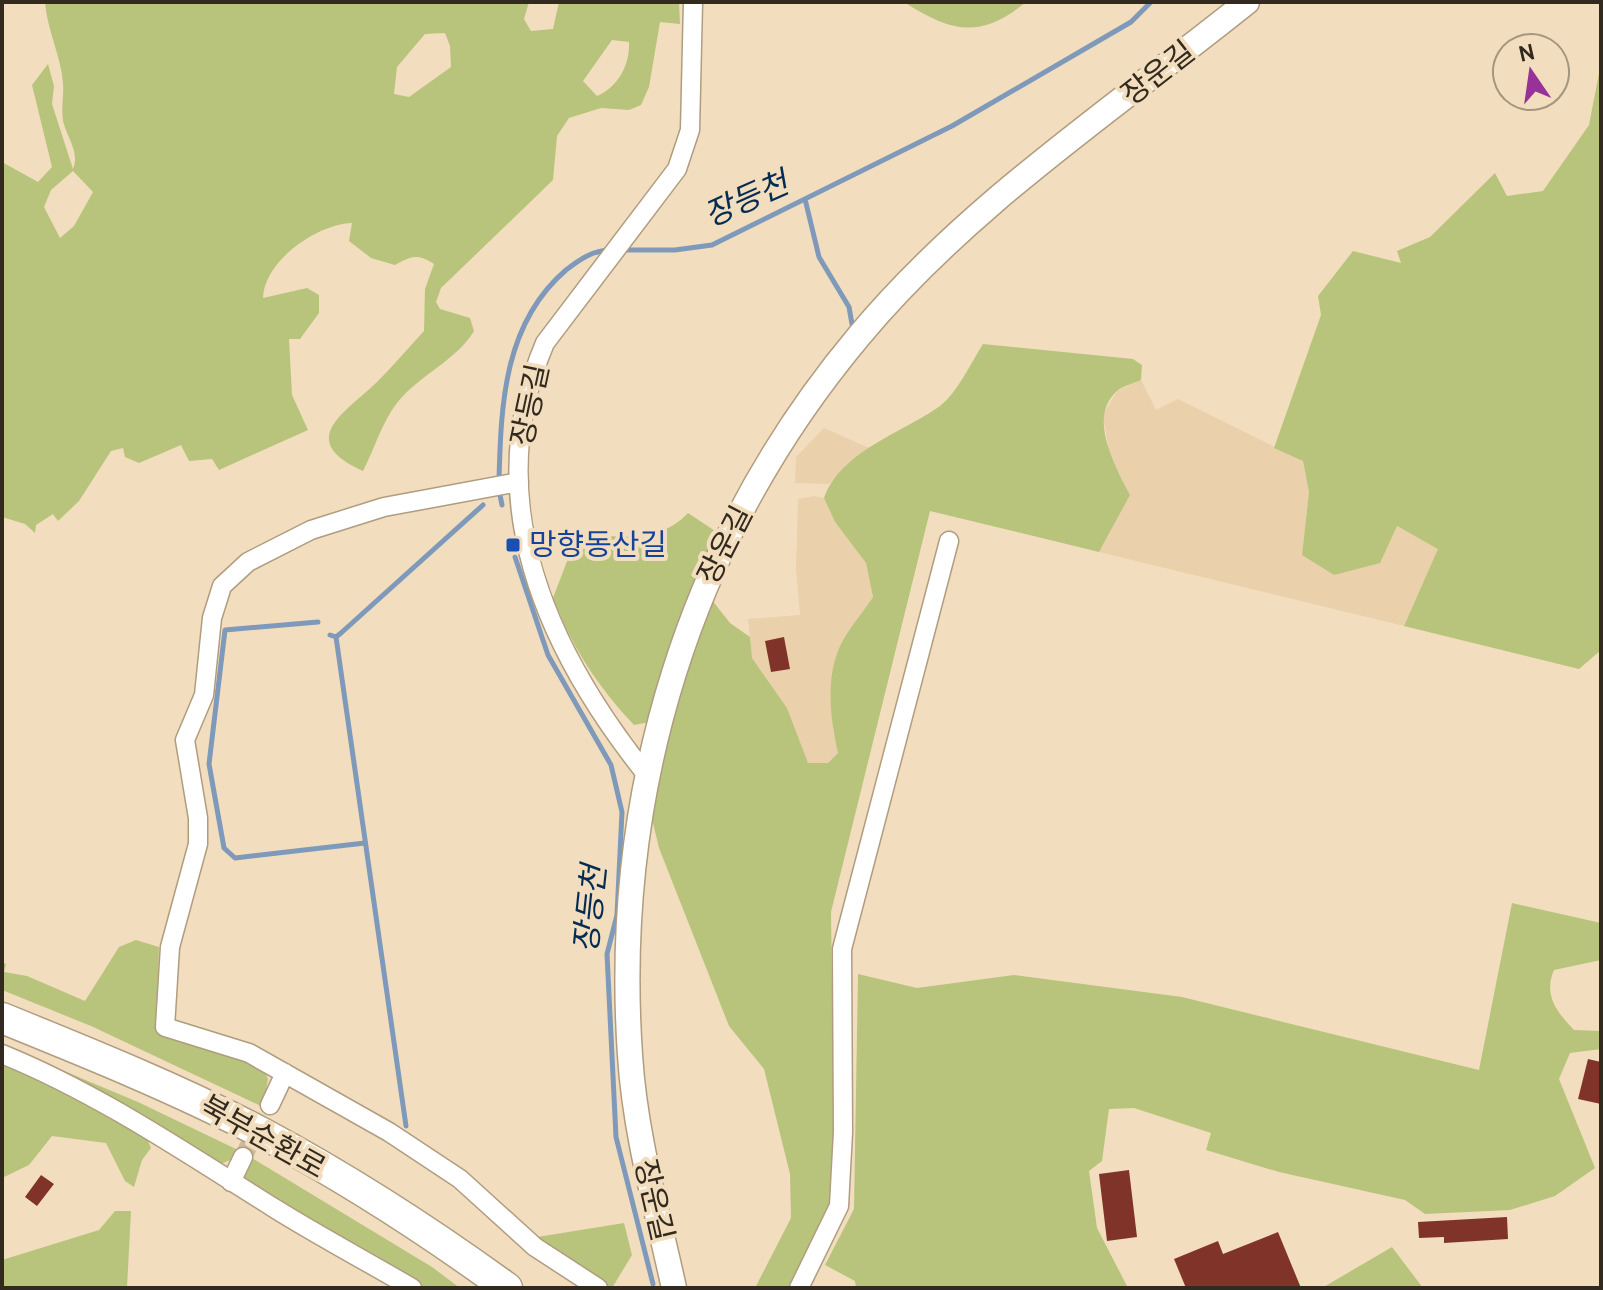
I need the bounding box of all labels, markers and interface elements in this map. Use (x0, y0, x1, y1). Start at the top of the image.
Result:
north arrow (1491, 32, 1571, 112)
street label: 장운길 (1114, 33, 1202, 113)
text: N (1516, 38, 1537, 68)
water label: 장등천 (698, 161, 797, 234)
street label: 장등길 (503, 361, 556, 449)
street label: 장운길 (689, 499, 760, 590)
place label: 망향동산길 (529, 526, 667, 563)
marker: 망향동산길 (504, 536, 522, 554)
water label: 장등천 (565, 859, 614, 955)
street label: 북부순환로 (194, 1087, 333, 1186)
street label: 장운길 (627, 1155, 682, 1244)

